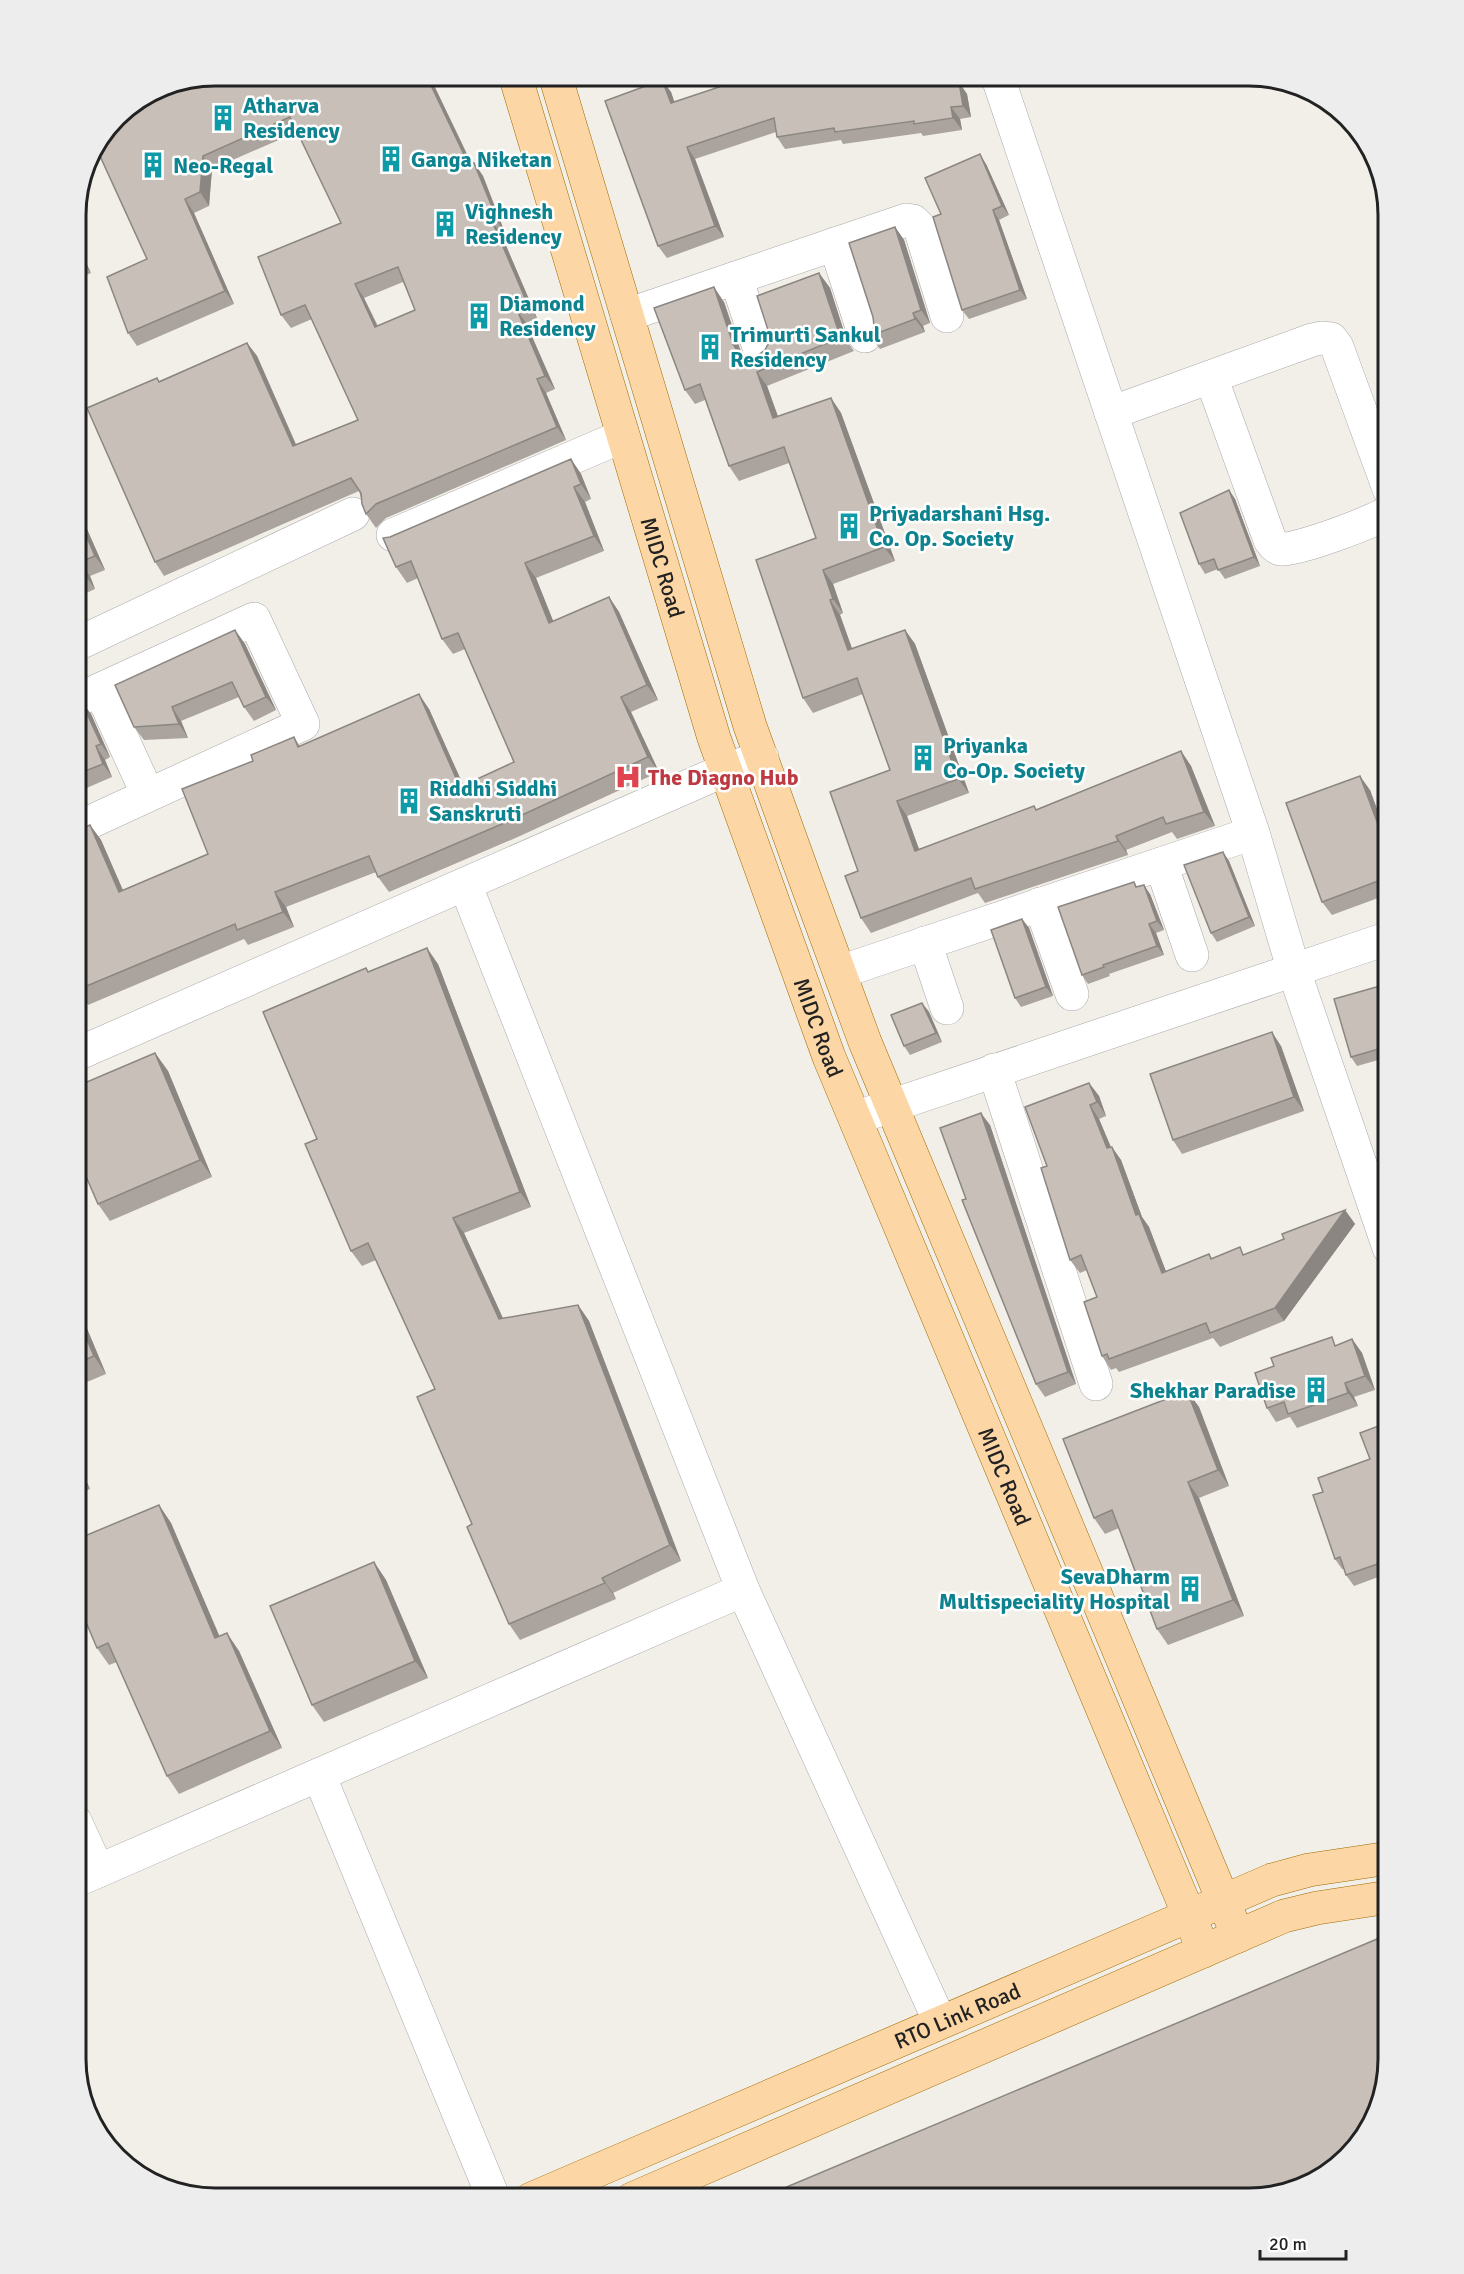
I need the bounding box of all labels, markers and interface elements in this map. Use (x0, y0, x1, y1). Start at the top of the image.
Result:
place label: Atharva Residency (243, 92, 340, 144)
building icon: Atharva Residency (208, 103, 238, 133)
building icon: Ganga Niketan (376, 144, 406, 174)
place label: Ganga Niketan (411, 146, 552, 173)
building icon: Neo-Regal (138, 150, 168, 180)
place label: Neo-Regal (173, 152, 273, 179)
place label: Vighnesh Residency (465, 198, 562, 250)
building icon: Vighnesh Residency (430, 209, 460, 239)
place label: Diamond Residency (499, 290, 596, 342)
building icon: Diamond Residency (464, 301, 494, 331)
place label: Trimurti Sankul Residency (730, 321, 881, 373)
building icon: Trimurti Sankul Residency (695, 332, 725, 362)
place label: Priyadarshani Hsg. Co. Op. Society (869, 500, 1050, 552)
building icon: Priyadarshani Hsg. Co. Op. Society (834, 511, 864, 541)
street label: MIDC Road (634, 514, 690, 621)
place label: Priyanka Co-Op. Society (943, 732, 1085, 784)
building icon: Priyanka Co-Op. Society (908, 743, 938, 773)
hospital icon: The Diagno Hub (613, 762, 643, 792)
place label: The Diagno Hub (648, 764, 799, 791)
place label: Riddhi Siddhi Sanskruti (429, 775, 557, 827)
building icon: Riddhi Siddhi Sanskruti (394, 786, 424, 816)
street label: MIDC Road (788, 974, 849, 1081)
building icon: Shekhar Paradise (1301, 1375, 1331, 1405)
place label: Shekhar Paradise (1130, 1377, 1296, 1404)
street label: MIDC Road (972, 1423, 1037, 1530)
place label: SevaDharm Multispeciality Hospital (939, 1563, 1170, 1615)
building icon: SevaDharm Multispeciality Hospital (1175, 1574, 1205, 1604)
street label: RTO Link Road (890, 1977, 1025, 2055)
scale bar (1260, 2223, 1346, 2261)
text: 20 m (1269, 2233, 1307, 2255)

